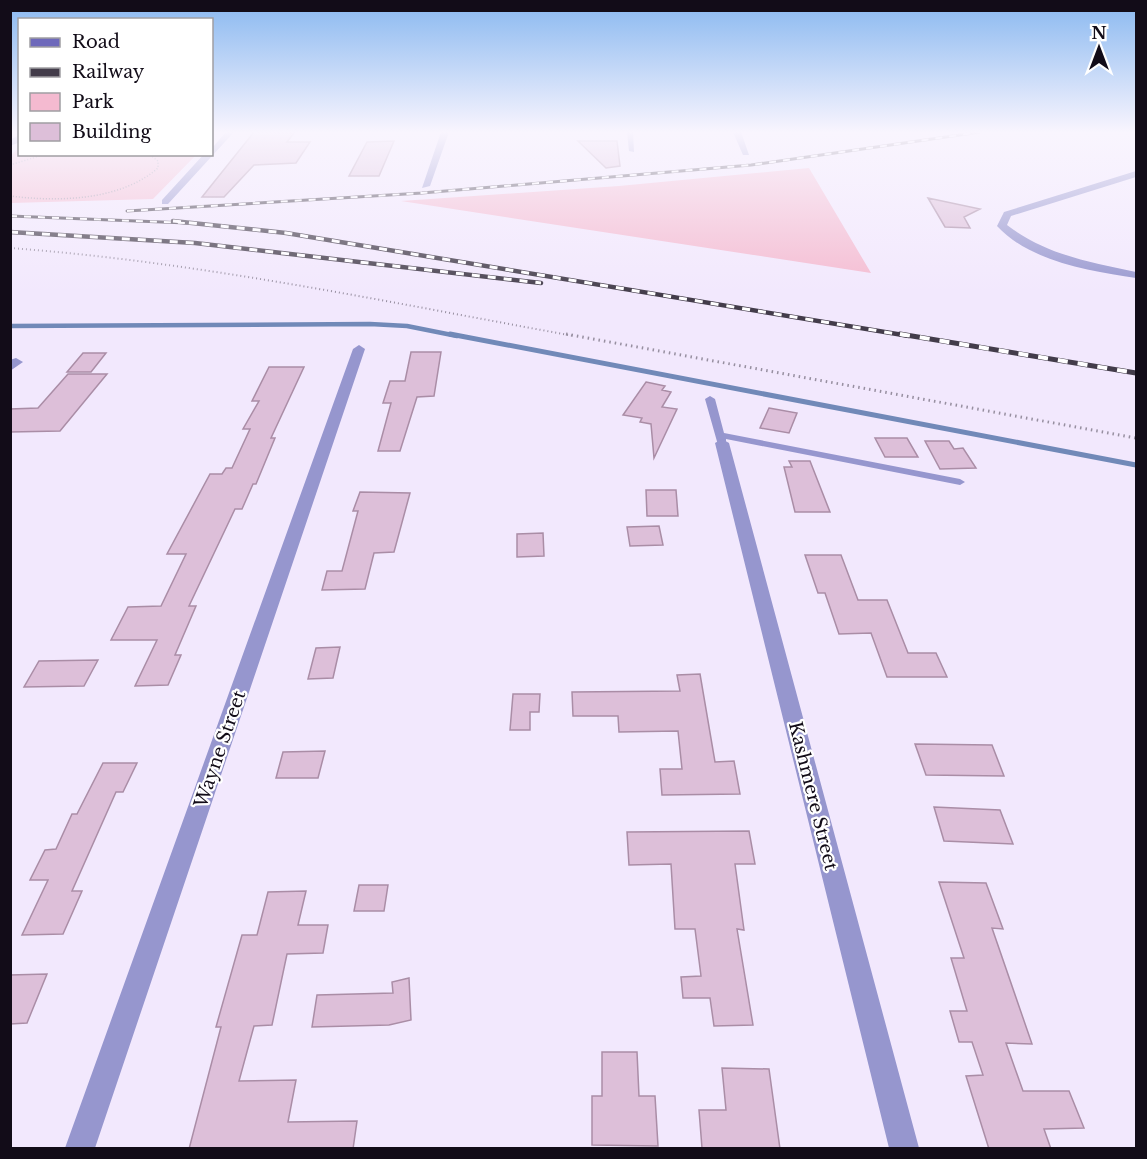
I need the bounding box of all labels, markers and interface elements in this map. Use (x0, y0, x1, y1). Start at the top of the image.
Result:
legend (18, 18, 213, 156)
north arrow (1069, 18, 1129, 78)
text: N (1091, 23, 1107, 43)
text: Road (72, 31, 120, 53)
text: Railway (72, 61, 145, 83)
text: Park (72, 91, 114, 113)
text: Building (72, 121, 151, 143)
street label: Wayne Street (189, 687, 250, 812)
street label: Kashmere Street (784, 719, 842, 873)

